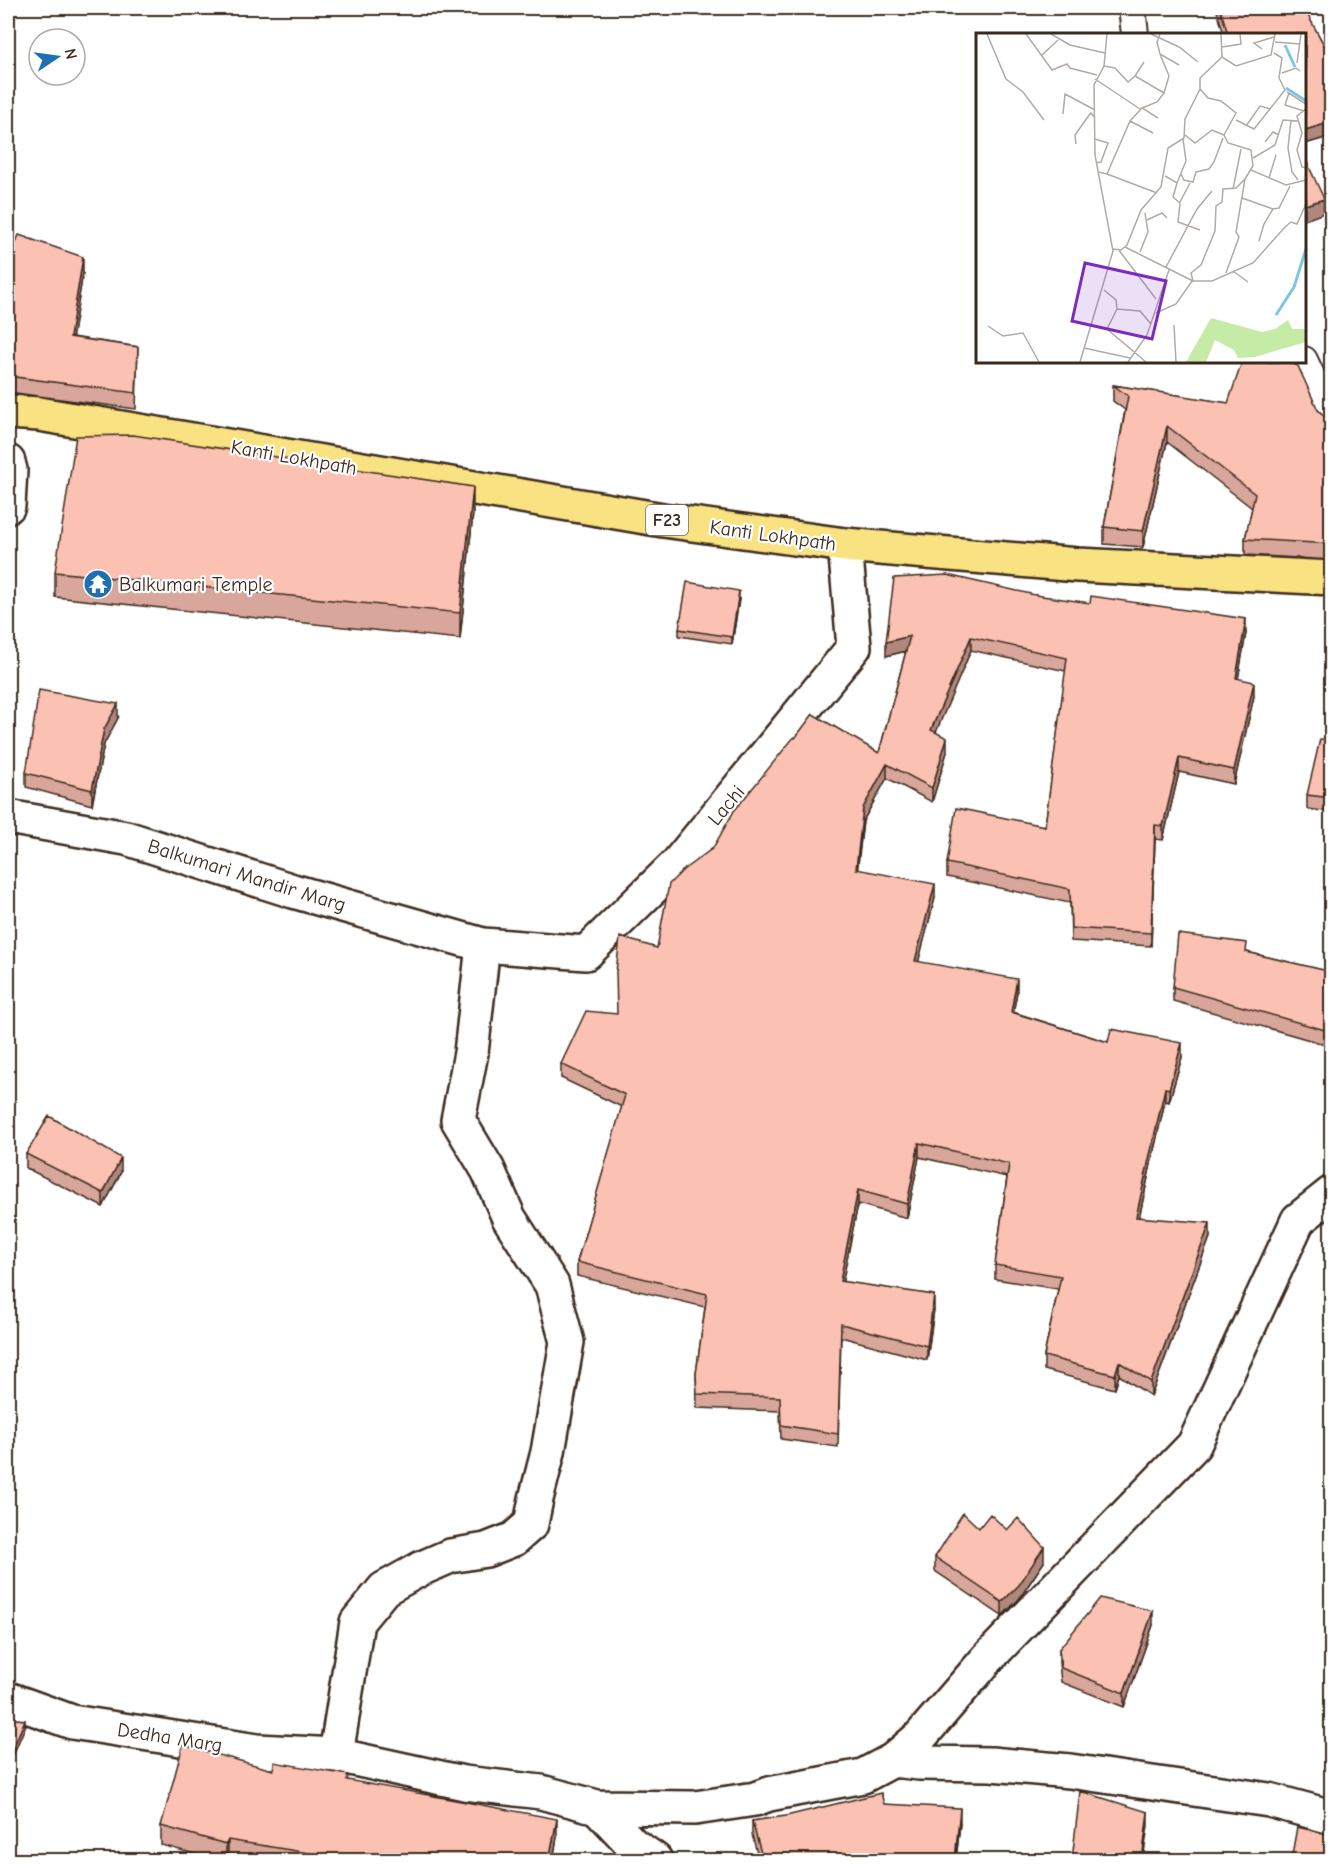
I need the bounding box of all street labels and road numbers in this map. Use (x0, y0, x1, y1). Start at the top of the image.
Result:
street label: Kanti Lokhpath (229, 435, 359, 480)
road number: F23 (646, 505, 688, 535)
street label: Kanti Lokhpath (708, 515, 838, 556)
street label: Lachi (703, 781, 750, 830)
street label: Balkumari Mandir Marg (145, 834, 349, 917)
street label: Dedha Marg (116, 1718, 224, 1757)

